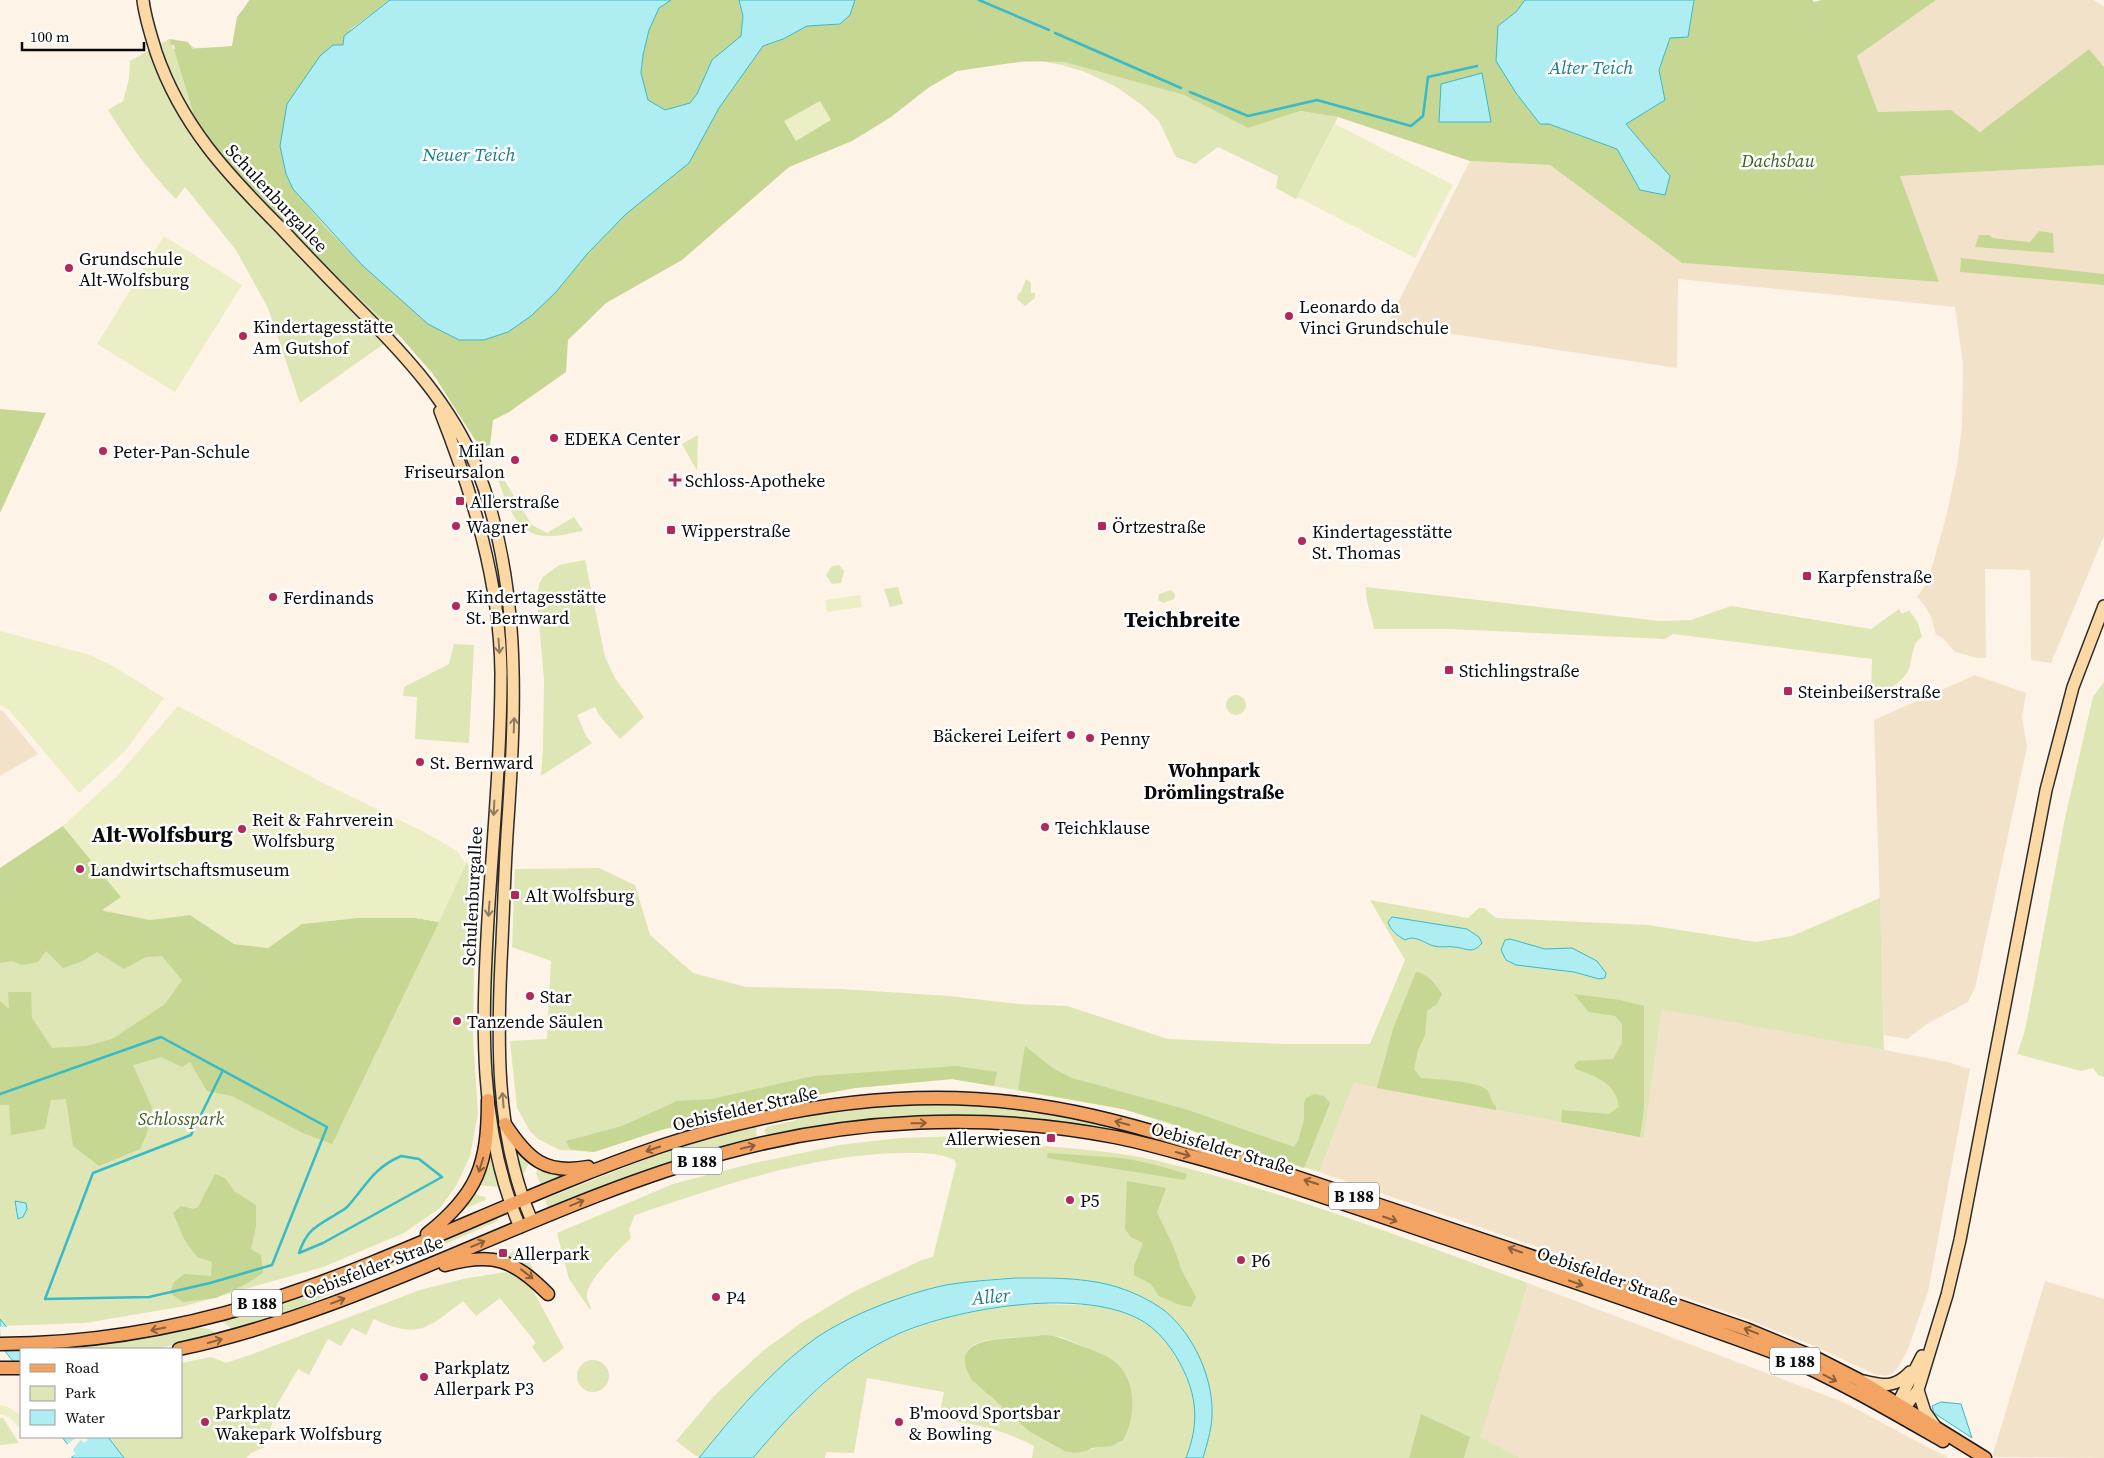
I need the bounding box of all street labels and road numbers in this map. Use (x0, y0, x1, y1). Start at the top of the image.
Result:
street label: Schulenburgallee (220, 138, 334, 258)
street label: Schulenburgallee (456, 826, 488, 966)
street label: Oebisfelder Straße (670, 1079, 820, 1137)
street label: Oebisfelder Straße (1148, 1116, 1298, 1180)
road number: B 188 (672, 1148, 722, 1174)
road number: B 188 (1329, 1182, 1379, 1210)
street label: Oebisfelder Straße (299, 1229, 447, 1305)
street label: Oebisfelder Straße (1534, 1240, 1682, 1312)
road number: B 188 (232, 1290, 282, 1316)
road number: B 188 (1770, 1348, 1820, 1374)

